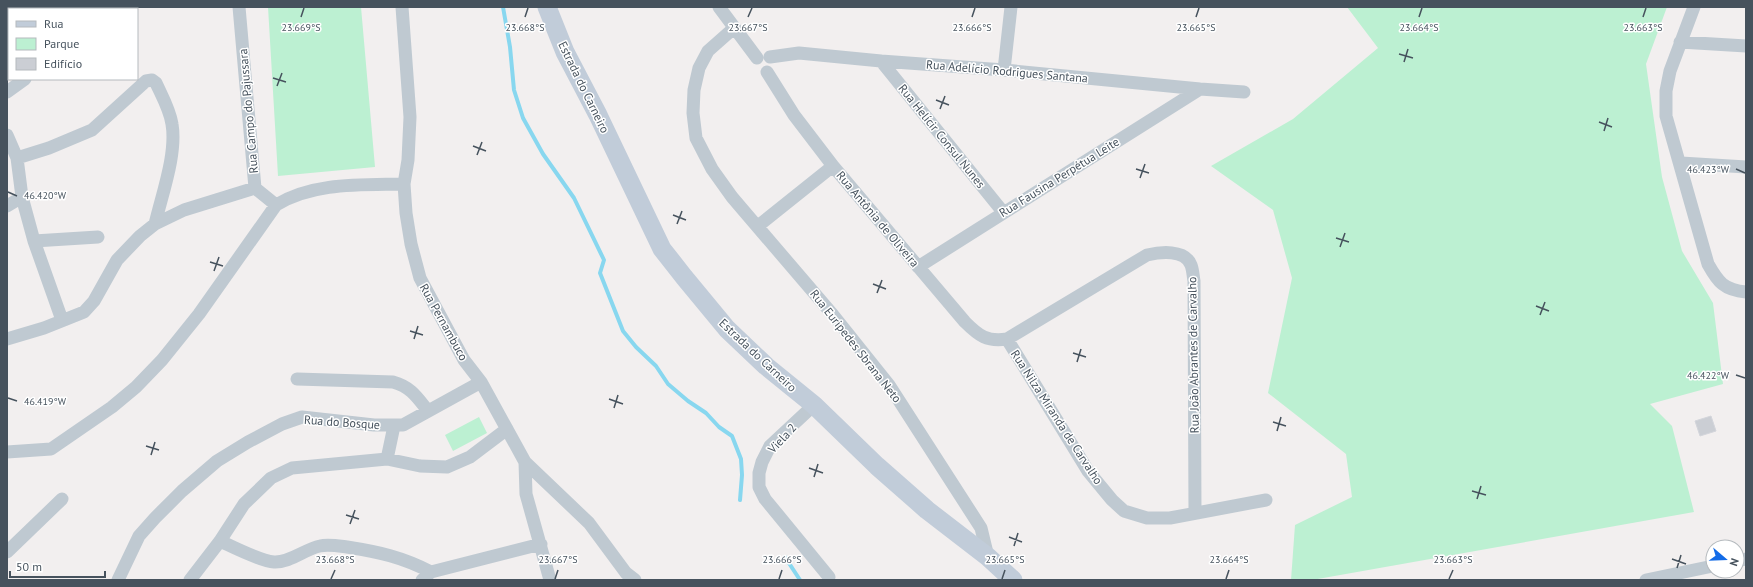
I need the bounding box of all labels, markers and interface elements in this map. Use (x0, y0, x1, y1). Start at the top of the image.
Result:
legend (8, 8, 138, 80)
text: Rua (44, 16, 63, 31)
text: 23.669°S (282, 21, 320, 34)
text: 23.668°S (506, 21, 544, 34)
text: 23.667°S (729, 21, 767, 34)
text: 23.666°S (953, 21, 991, 34)
text: 23.665°S (1177, 21, 1215, 34)
text: 23.664°S (1400, 21, 1438, 34)
text: 23.663°S (1624, 21, 1662, 34)
text: Parque (44, 36, 79, 51)
street label: Estrada do Carneiro (555, 39, 613, 135)
street label: Rua Campo do Pajussara (235, 48, 261, 174)
text: Edifício (44, 56, 82, 71)
street label: Rua Adelício Rodrigues Santana (926, 56, 1089, 86)
street label: Rua Helícir Consul Nunes (895, 81, 989, 191)
street label: Rua Fausina Perpétua Leite (996, 134, 1122, 220)
text: 46.423°W (1687, 163, 1730, 176)
street label: Rua Antônia de Oliveira (833, 168, 923, 270)
text: 46.420°W (24, 189, 67, 202)
street label: Rua João Abrantes de Carvalho (1184, 276, 1202, 434)
street label: Rua Pernambuco (417, 281, 471, 363)
street label: Rua Euripedes Sbrana Neto (807, 286, 905, 406)
street label: Estrada do Carneiro (716, 315, 800, 395)
street label: Rua Nilza Miranda de Carvalho (1008, 347, 1106, 487)
text: 46.422°W (1687, 369, 1730, 382)
text: 46.419°W (24, 395, 67, 408)
street label: Rua do Bosque (303, 412, 381, 432)
street label: Viela 2 (764, 420, 800, 457)
north arrow (1705, 539, 1745, 579)
scale bar (10, 553, 105, 579)
text: 23.668°S (316, 553, 354, 566)
text: 23.667°S (539, 553, 577, 566)
text: 23.666°S (763, 553, 801, 566)
text: 23.665°S (986, 553, 1024, 566)
text: 23.664°S (1210, 553, 1248, 566)
text: 23.663°S (1434, 553, 1472, 566)
text: N (1727, 557, 1742, 568)
text: 50 m (16, 559, 42, 574)

